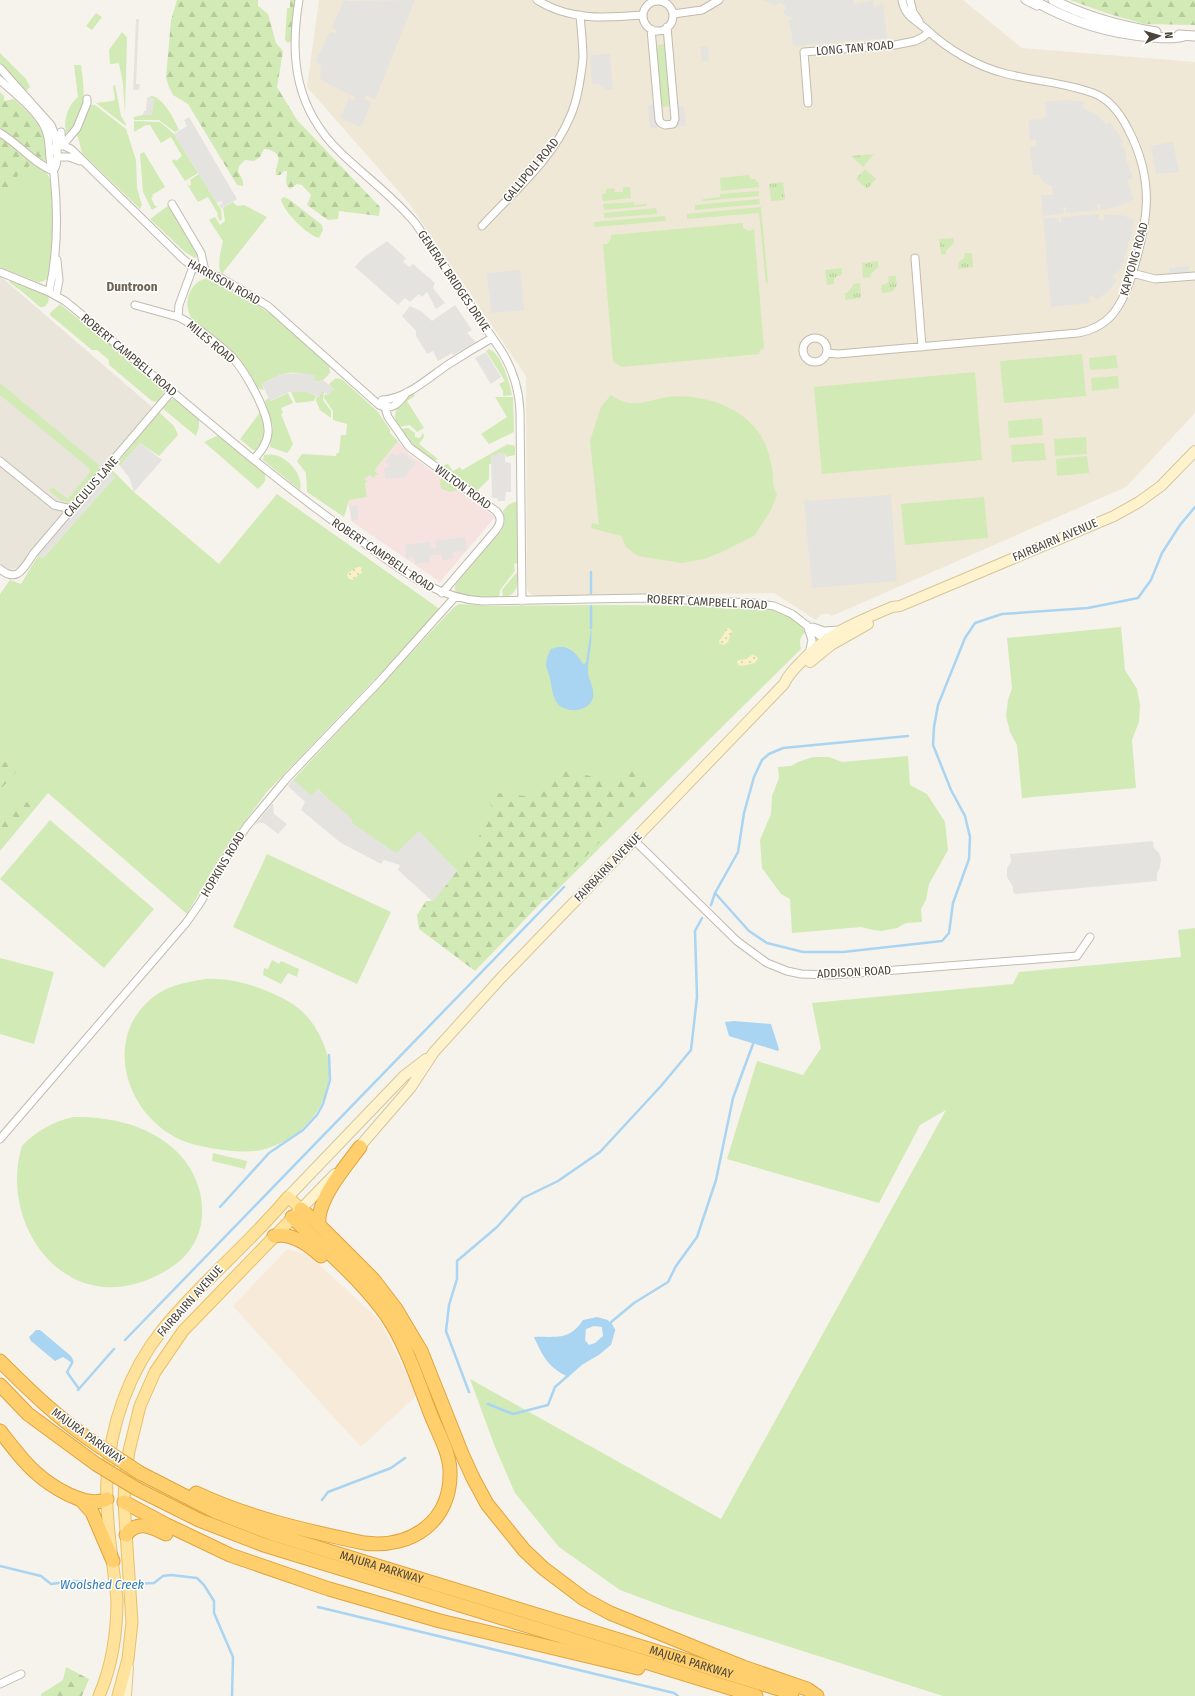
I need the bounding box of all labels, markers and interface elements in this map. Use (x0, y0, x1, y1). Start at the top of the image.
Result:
north arrow (1139, 16, 1179, 56)
text: N (1162, 31, 1175, 39)
street label: LONG TAN ROAD (816, 38, 894, 58)
street label: GALLIPOLI ROAD (500, 135, 562, 205)
street label: KAPYONG ROAD (1117, 221, 1151, 297)
street label: GENERAL BRIDGES DRIVE (415, 228, 493, 335)
street label: HARRISON ROAD (185, 256, 263, 308)
district label: Duntroon (107, 279, 158, 294)
street label: ROBERT CAMPBELL ROAD (78, 311, 180, 399)
street label: MILES ROAD (184, 318, 238, 366)
street label: CALCULUS LANE (61, 454, 121, 520)
street label: WILTON ROAD (432, 462, 494, 512)
street label: ROBERT CAMPBELL ROAD (329, 515, 437, 595)
street label: FAIRBAIRN AVENUE (1010, 516, 1100, 564)
street label: ROBERT CAMPBELL ROAD (646, 592, 768, 612)
street label: HOPKINS ROAD (198, 829, 248, 899)
street label: FAIRBAIRN AVENUE (571, 829, 645, 905)
street label: ADDISON ROAD (817, 963, 891, 981)
street label: FAIRBAIRN AVENUE (154, 1262, 226, 1340)
street label: MAJURA PARKWAY (49, 1405, 127, 1467)
street label: MAJURA PARKWAY (338, 1548, 425, 1587)
water label: Woolshed Creek (60, 1577, 145, 1592)
street label: MAJURA PARKWAY (648, 1643, 735, 1681)

